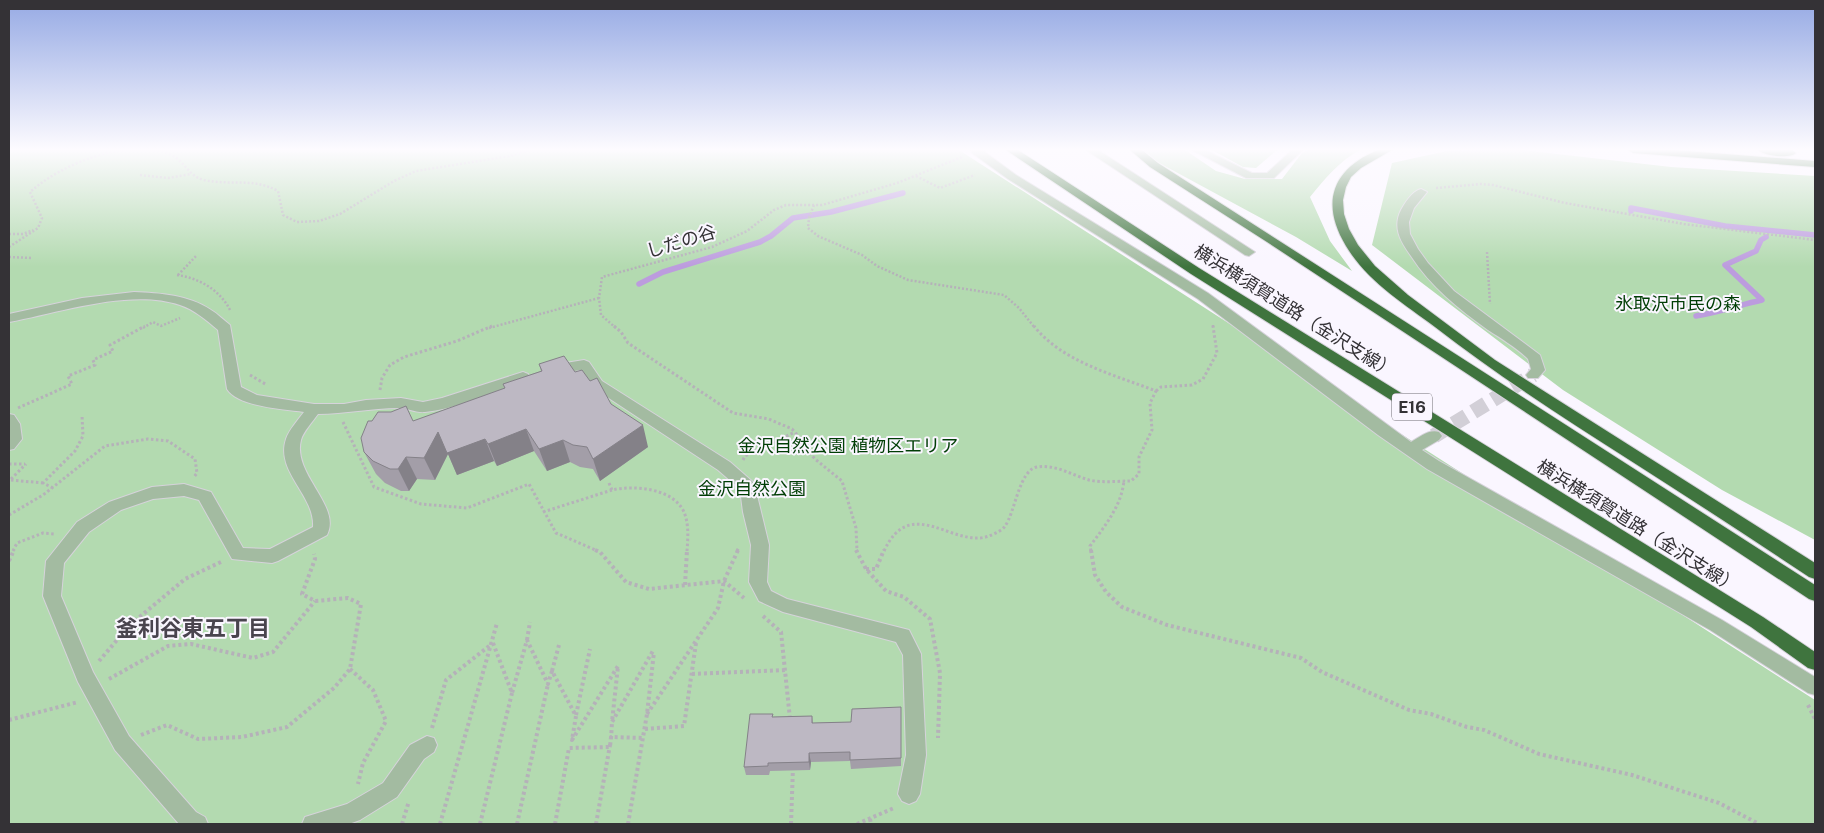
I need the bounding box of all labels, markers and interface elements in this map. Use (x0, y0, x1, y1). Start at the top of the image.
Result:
street label: しだの谷 (644, 220, 718, 262)
street label: 横浜横須賀道路（金沢支線） (1190, 240, 1400, 382)
park label: 氷取沢市民の森 (1615, 293, 1741, 314)
road number: E16 (1392, 394, 1432, 421)
park label: 金沢自然公園 植物区エリア (738, 435, 958, 456)
street label: 横浜横須賀道路（金沢支線） (1533, 455, 1743, 597)
park label: 金沢自然公園 (698, 478, 806, 499)
district label: 釜利谷東五丁目 (116, 615, 270, 641)

